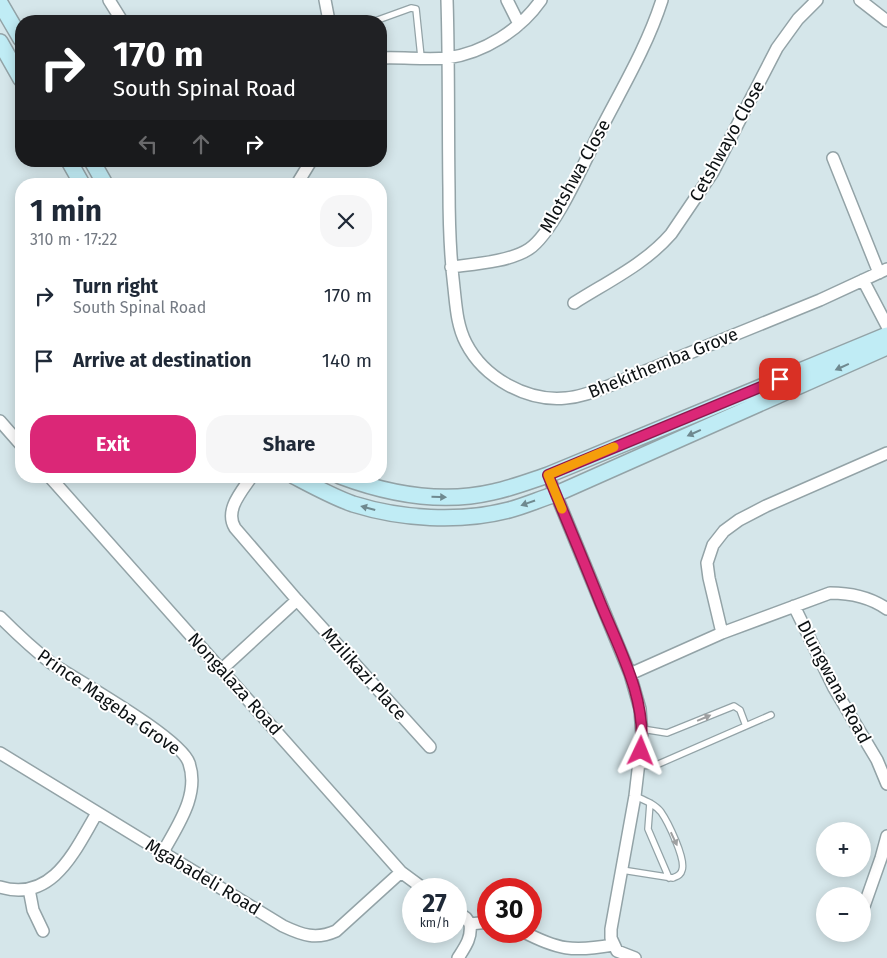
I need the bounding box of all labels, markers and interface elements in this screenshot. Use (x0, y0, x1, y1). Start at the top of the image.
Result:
text: 170 m (113, 33, 204, 75)
icon: right (30, 35, 95, 100)
text: South Spinal Road (113, 75, 296, 102)
street label: Cetshwayo Close (685, 77, 769, 205)
street label: Mlotshwa Close (535, 115, 615, 237)
icon: left (134, 130, 162, 158)
icon: ahead (187, 130, 215, 158)
icon: right (240, 130, 268, 158)
text: 1 min (30, 193, 102, 229)
button: close (320, 195, 372, 247)
text: 310 m · 17:22 (30, 230, 117, 249)
text: Turn right (73, 275, 158, 298)
icon: right (30, 282, 58, 310)
text: 170 m (324, 284, 372, 307)
text: South Spinal Road (73, 298, 206, 317)
street label: Bhekithemba Grove (585, 323, 741, 403)
icon: arrive (30, 347, 58, 375)
text: Arrive at destination (73, 349, 252, 372)
text: 140 m (322, 349, 372, 372)
pin (759, 358, 801, 400)
one-way arrow (835, 363, 849, 371)
icon: arrive (766, 365, 794, 393)
button: Exit (30, 415, 196, 473)
button: Share (206, 415, 372, 473)
one-way arrow (687, 429, 701, 437)
one-way arrow (431, 493, 447, 501)
one-way arrow (521, 500, 536, 507)
one-way arrow (361, 504, 376, 512)
street label: Dlungwana Road (792, 617, 876, 747)
street label: Mzilikazi Place (317, 623, 411, 725)
street label: Nongalaza Road (183, 628, 287, 740)
street label: Prince Mageba Grove (33, 644, 185, 760)
one-way arrow (697, 713, 711, 721)
position arrow (614, 724, 666, 776)
map controls (816, 822, 871, 942)
button: + (816, 822, 871, 877)
one-way arrow (670, 832, 678, 846)
street label: Mgabadeli Road (141, 834, 265, 920)
speed limit sign: 30 (477, 878, 542, 943)
button: − (816, 887, 871, 942)
text: 27 (422, 889, 447, 919)
text: km/h (420, 916, 449, 930)

